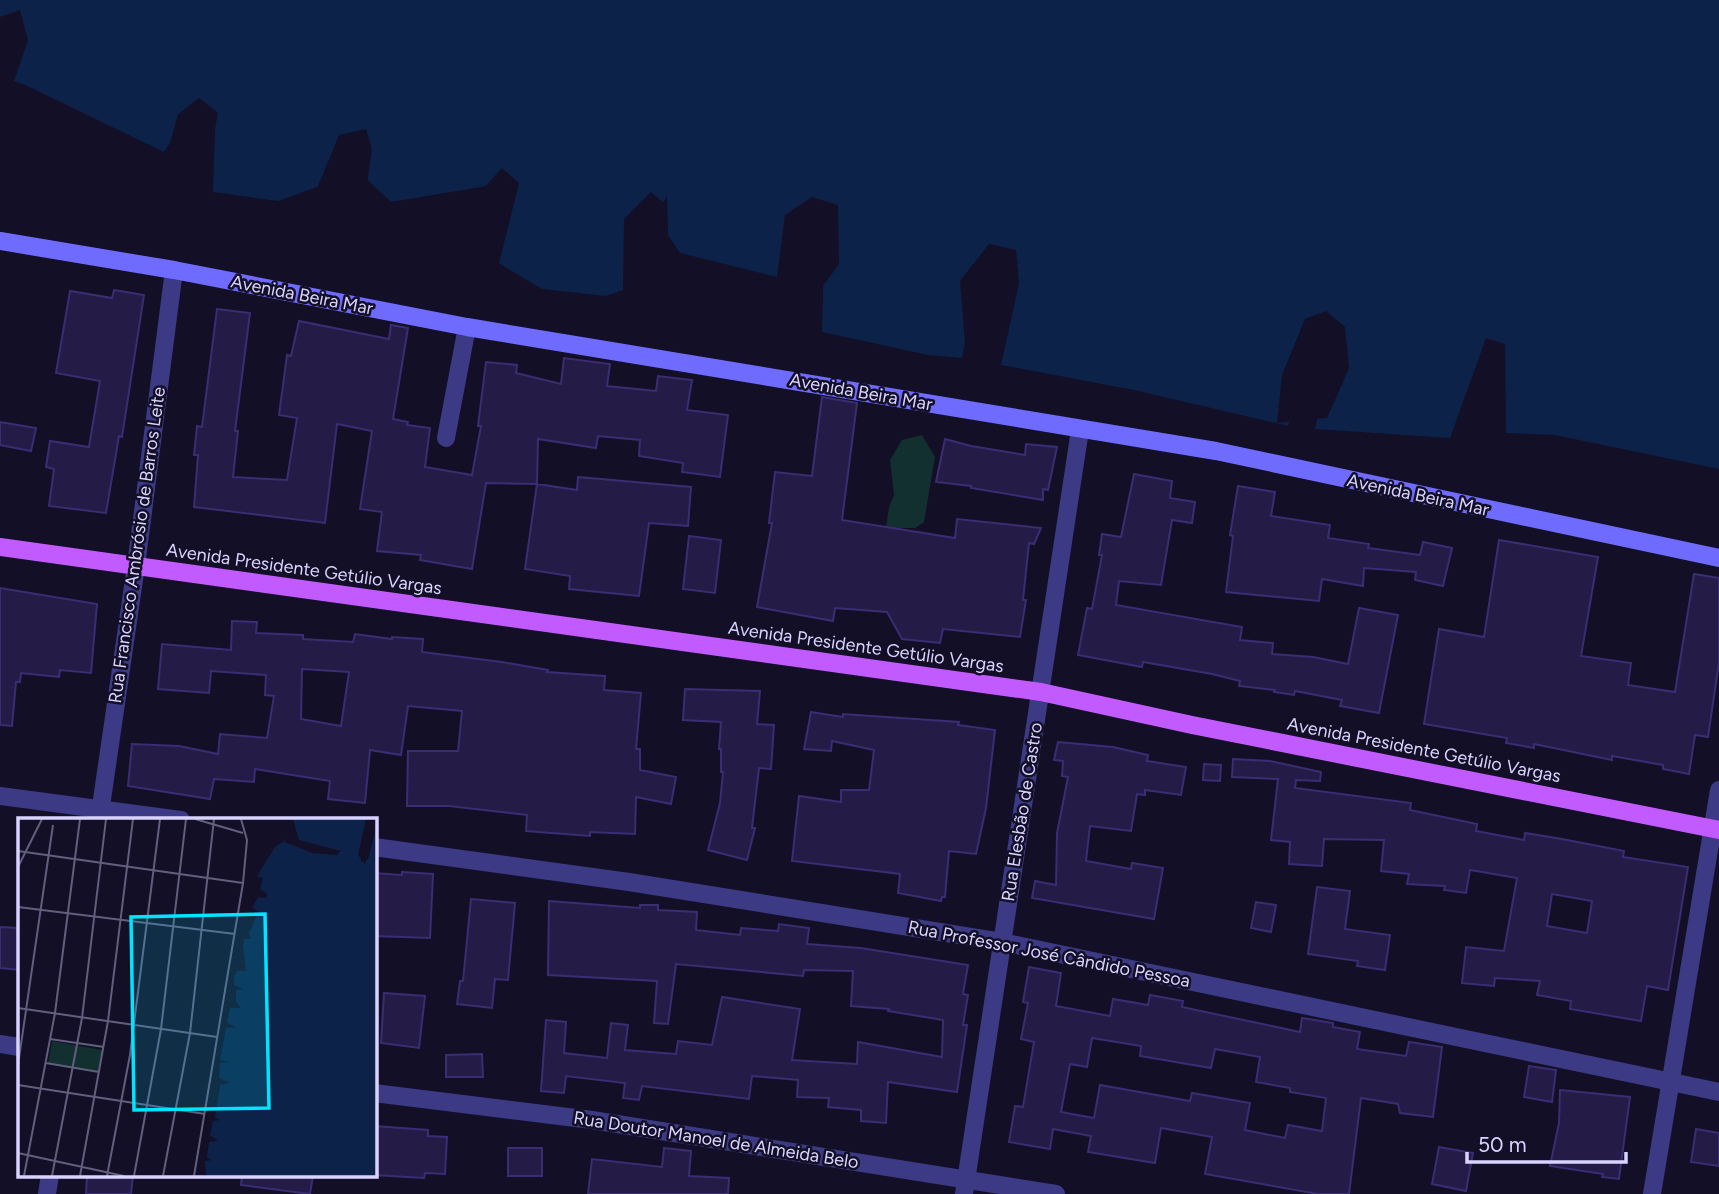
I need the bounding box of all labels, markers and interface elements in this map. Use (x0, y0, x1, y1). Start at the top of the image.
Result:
street label: Avenida Beira Mar (229, 270, 375, 320)
street label: Avenida Beira Mar (788, 369, 934, 415)
street label: Rua Francisco Ambrósio de Barros Leite (104, 385, 170, 705)
street label: Avenida Beira Mar (1345, 469, 1491, 521)
street label: Avenida Presidente Getúlio Vargas (165, 539, 443, 599)
street label: Avenida Presidente Getúlio Vargas (727, 617, 1005, 677)
street label: Avenida Presidente Getúlio Vargas (1285, 713, 1563, 787)
street label: Rua Elesbão de Castro (997, 721, 1047, 903)
inset map (18, 818, 376, 1176)
street label: Rua Professor José Cândido Pessoa (906, 916, 1192, 992)
street label: Rua Doutor Manoel de Almeida Belo (572, 1107, 860, 1173)
scale bar (1467, 1120, 1626, 1164)
text: 50 m (1478, 1132, 1527, 1157)

